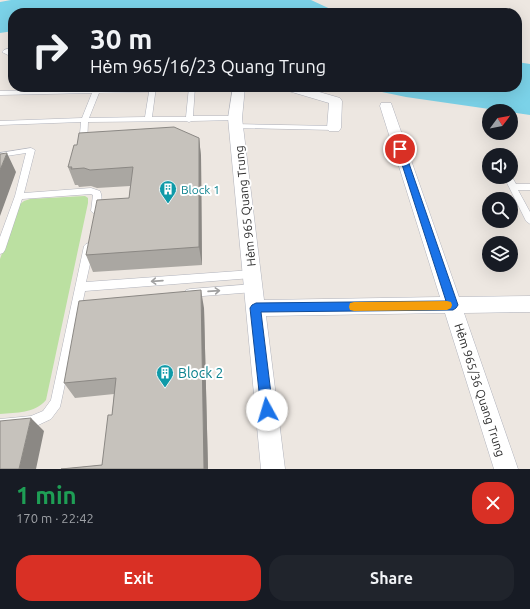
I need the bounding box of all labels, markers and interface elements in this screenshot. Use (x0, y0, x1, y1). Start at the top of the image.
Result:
text: 30 m (90, 23, 152, 54)
icon: right (24, 24, 76, 76)
text: Hẻm 965/16/23 Quang Trung (90, 56, 326, 76)
north arrow (482, 104, 518, 140)
map controls (482, 104, 518, 272)
pin (383, 132, 417, 166)
icon: arrive (389, 138, 411, 160)
street label: Hẻm 965 Quang Trung (232, 145, 258, 267)
button: sound (482, 148, 518, 184)
building icon: Block 1 (158, 179, 178, 204)
place label: Block 1 (181, 183, 220, 196)
button: search (482, 192, 518, 228)
button: layers (482, 236, 518, 272)
one-way arrow (151, 277, 164, 284)
one-way arrow (207, 288, 220, 295)
street label: Hẻm 965/36 Quang Trung (452, 322, 508, 458)
building icon: Block 2 (155, 363, 175, 388)
place label: Block 2 (178, 365, 223, 381)
position arrow (246, 389, 288, 431)
text: 1 min (16, 482, 77, 509)
button: close (472, 482, 514, 524)
text: 170 m · 22:42 (16, 511, 94, 525)
button: Exit (16, 555, 261, 601)
button: Share (269, 555, 514, 601)

